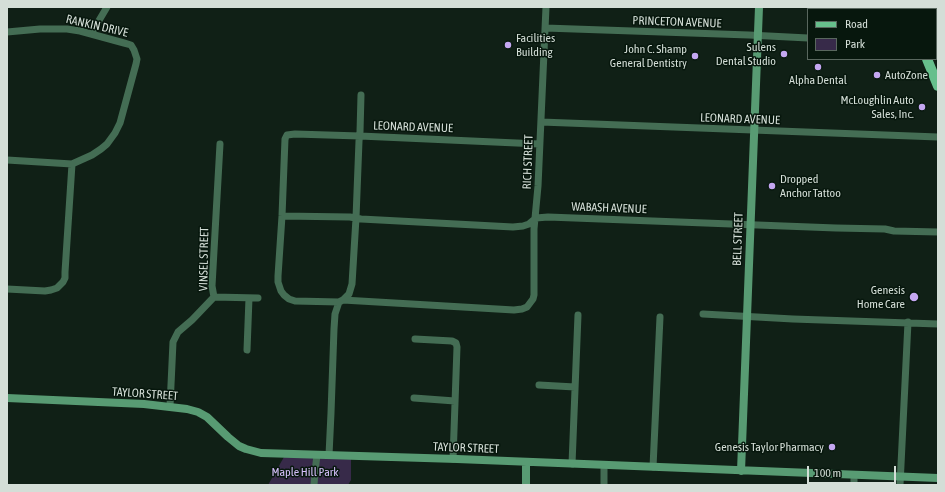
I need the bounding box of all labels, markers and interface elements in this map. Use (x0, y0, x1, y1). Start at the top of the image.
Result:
legend (807, 8, 937, 60)
street label: RANKIN DRIVE (64, 12, 130, 40)
street label: PRINCETON AVENUE (632, 13, 722, 31)
text: Road (845, 17, 868, 31)
place label: Facilities Building (516, 31, 555, 59)
text: Park (845, 37, 865, 51)
marker: Facilities Building (503, 40, 513, 50)
place label: Sulens Dental Studio (716, 40, 776, 68)
place label: John C. Shamp General Dentistry (610, 42, 687, 70)
marker: Sulens Dental Studio (779, 49, 789, 59)
marker: John C. Shamp General Dentistry (690, 51, 700, 61)
marker: Alpha Dental (813, 62, 823, 72)
place label: AutoZone (885, 68, 928, 82)
marker: AutoZone (872, 70, 882, 80)
place label: Alpha Dental (789, 73, 847, 87)
place label: McLoughlin Auto Sales, Inc. (840, 93, 914, 121)
marker: McLoughlin Auto Sales, Inc. (917, 102, 927, 112)
street label: LEONARD AVENUE (700, 110, 780, 128)
street label: LEONARD AVENUE (373, 118, 453, 136)
street label: RICH STREET (520, 134, 536, 190)
place label: Dropped Anchor Tattoo (780, 172, 841, 200)
marker: Dropped Anchor Tattoo (767, 181, 777, 191)
street label: WABASH AVENUE (571, 199, 647, 217)
street label: BELL STREET (730, 212, 746, 266)
street label: VINSEL STREET (196, 227, 212, 291)
place label: Genesis Home Care (857, 283, 905, 311)
marker: Genesis Home Care (908, 291, 920, 303)
street label: TAYLOR STREET (111, 385, 179, 403)
street label: TAYLOR STREET (433, 440, 499, 456)
place label: Genesis Taylor Pharmacy (715, 440, 824, 454)
marker: Genesis Taylor Pharmacy (827, 442, 837, 452)
scale bar (809, 458, 898, 484)
park label: Maple Hill Park (271, 465, 339, 479)
text: 100 m (814, 466, 841, 480)

